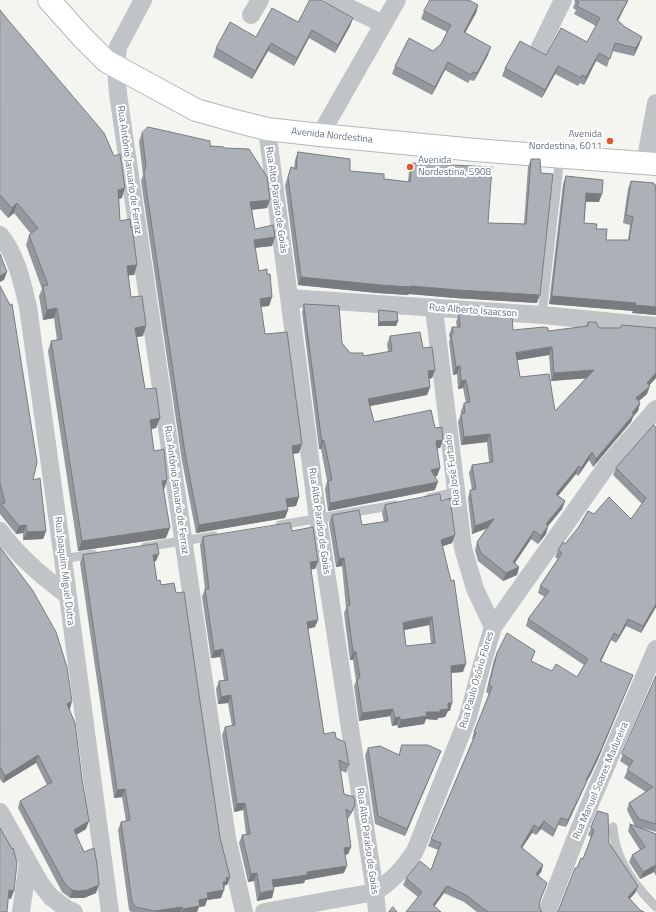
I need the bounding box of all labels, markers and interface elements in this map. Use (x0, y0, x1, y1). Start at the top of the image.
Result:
street label: Rua Antônio Januario de Ferraz (114, 105, 144, 235)
street label: Avenida Nordestina (291, 126, 373, 146)
place label: Avenida Nordestina, 6011 (529, 129, 602, 152)
marker: Avenida Nordestina, 6011 (605, 136, 615, 146)
street label: Rua Alto Paraíso de Goiás (263, 146, 289, 254)
place label: Avenida Nordestina, 5908 (418, 155, 491, 178)
marker: Avenida Nordestina, 5908 (405, 162, 415, 172)
street label: Rua Alberto Isaacson (428, 302, 518, 320)
street label: Rua Antônio Januario de Ferraz (161, 425, 191, 555)
street label: Rua José Furtado (443, 434, 463, 506)
street label: Rua Alto Paraíso de Goiás (306, 467, 332, 575)
street label: Rua Joaquim Miguel Dutra (51, 516, 77, 626)
street label: Rua Paulo Osório Flores (457, 630, 497, 730)
street label: Rua Manuel Soares Madureira (571, 721, 631, 841)
street label: Rua Alto Paraíso de Goiás (354, 787, 380, 895)

